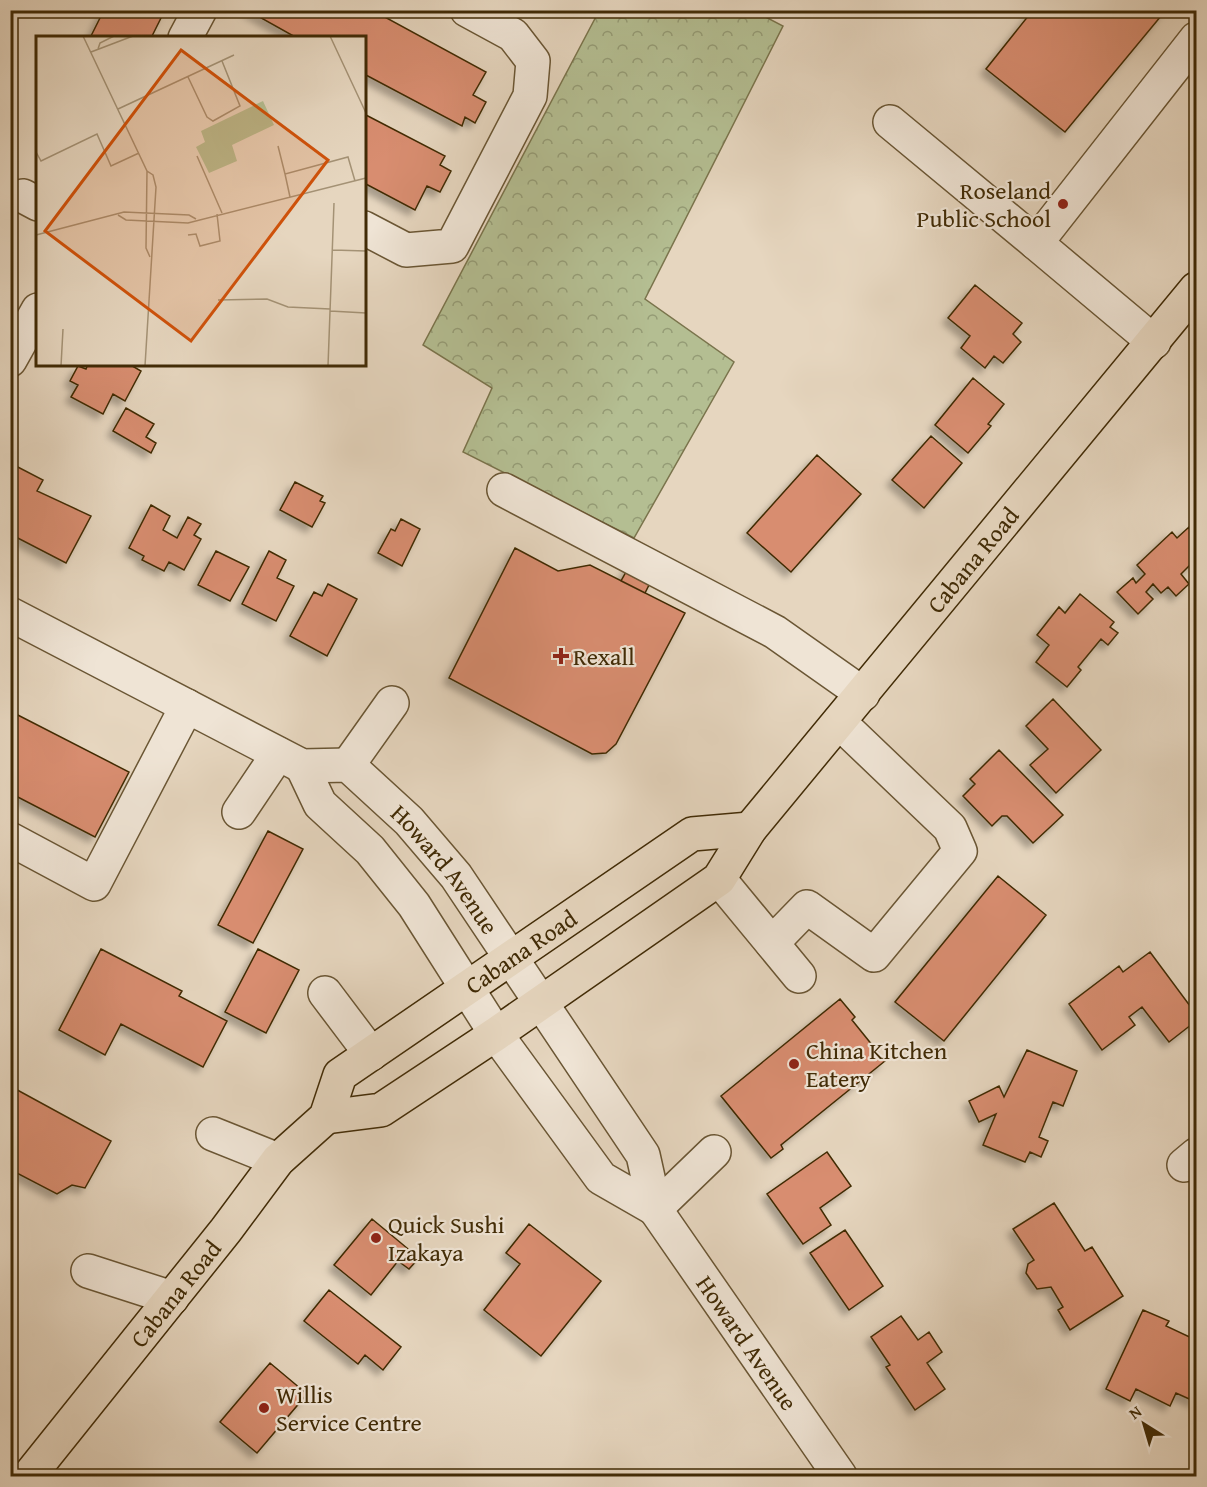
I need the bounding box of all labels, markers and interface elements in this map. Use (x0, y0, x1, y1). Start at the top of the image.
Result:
inset map (36, 36, 366, 366)
place label: Roseland Public School (917, 173, 1051, 236)
marker: Roseland Public School (1056, 197, 1070, 211)
street label: Cabana Road (918, 499, 1027, 620)
place label: Rexall (573, 639, 635, 674)
marker: Rexall (554, 649, 568, 663)
street label: Howard Avenue (383, 795, 507, 941)
street label: Cabana Road (458, 900, 584, 1002)
place label: China Kitchen Eatery (806, 1033, 948, 1096)
marker: China Kitchen Eatery (787, 1057, 801, 1071)
place label: Quick Sushi Izakaya (388, 1207, 505, 1270)
marker: Quick Sushi Izakaya (369, 1231, 383, 1245)
street label: Cabana Road (121, 1232, 229, 1354)
street label: Howard Avenue (688, 1268, 807, 1417)
place label: Willis Service Centre (276, 1377, 422, 1440)
north arrow (1114, 1394, 1174, 1454)
text: N (1123, 1399, 1147, 1425)
marker: Willis Service Centre (257, 1401, 271, 1415)

